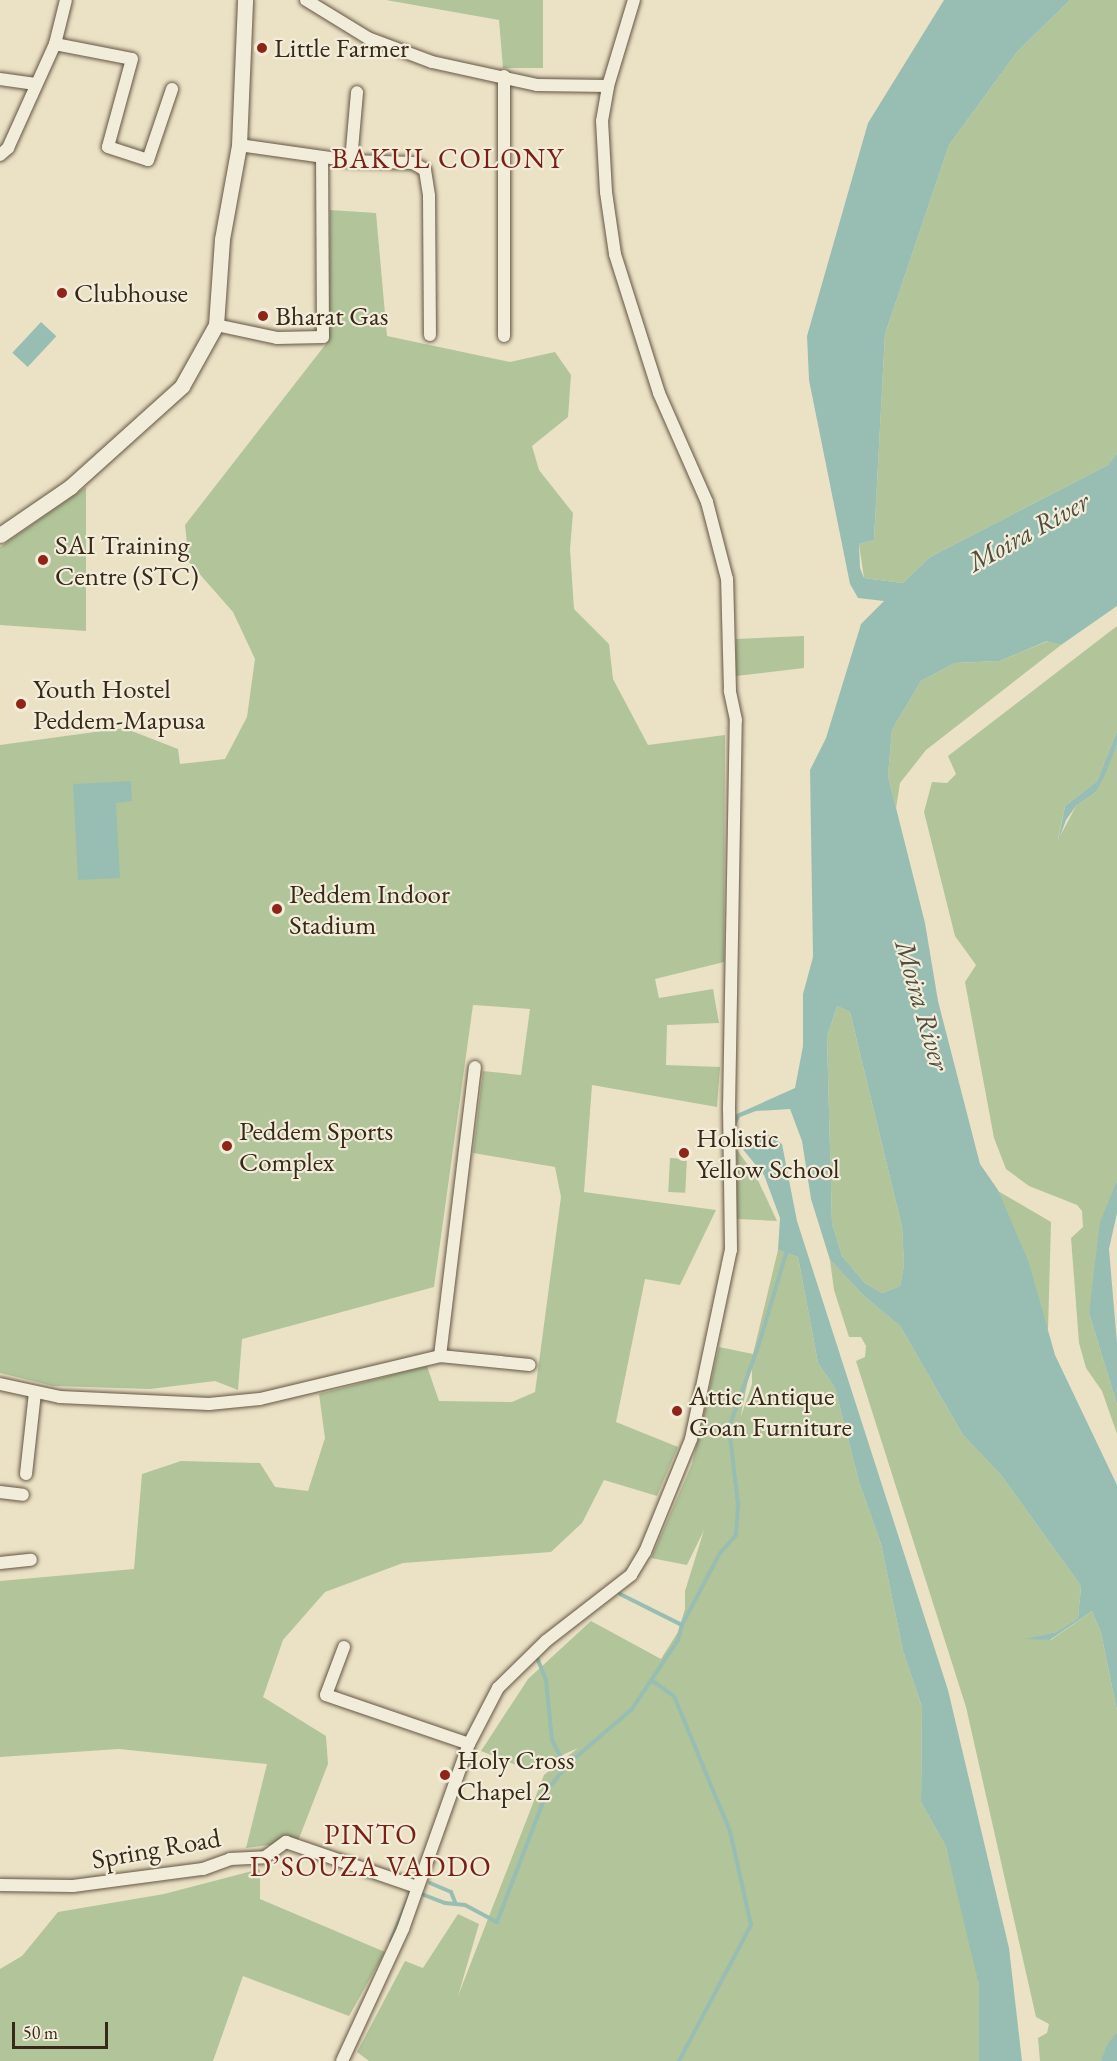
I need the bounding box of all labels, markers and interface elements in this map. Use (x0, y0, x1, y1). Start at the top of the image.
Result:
place label: Little Farmer (274, 32, 409, 64)
marker: Little Farmer (255, 41, 269, 55)
district label: BAKUL COLONY (332, 141, 564, 175)
place label: Clubhouse (74, 277, 188, 309)
marker: Clubhouse (55, 286, 69, 300)
place label: Bharat Gas (275, 300, 388, 332)
marker: Bharat Gas (256, 309, 270, 323)
water label: Moira River (961, 484, 1095, 578)
place label: SAI Training Centre (STC) (55, 528, 199, 591)
marker: SAI Training Centre (STC) (36, 553, 50, 567)
place label: Youth Hostel Peddem-Mapusa (33, 672, 205, 735)
marker: Youth Hostel Peddem-Mapusa (14, 697, 28, 711)
place label: Peddem Indoor Stadium (289, 877, 450, 940)
marker: Peddem Indoor Stadium (270, 902, 284, 916)
water label: Moira River (888, 936, 958, 1074)
place label: Peddem Sports Complex (239, 1114, 393, 1177)
place label: Holistic Yellow School (696, 1121, 840, 1184)
marker: Peddem Sports Complex (220, 1139, 234, 1153)
marker: Holistic Yellow School (677, 1146, 691, 1160)
place label: Attic Antique Goan Furniture (689, 1379, 852, 1442)
marker: Attic Antique Goan Furniture (670, 1404, 684, 1418)
place label: Holy Cross Chapel 2 (457, 1743, 575, 1806)
marker: Holy Cross Chapel 2 (438, 1768, 452, 1782)
district label: PINTO D’SOUZA VADDO (250, 1817, 492, 1883)
street label: Spring Road (89, 1821, 223, 1875)
scale bar (15, 2010, 111, 2048)
text: 50 m (23, 2021, 58, 2044)

